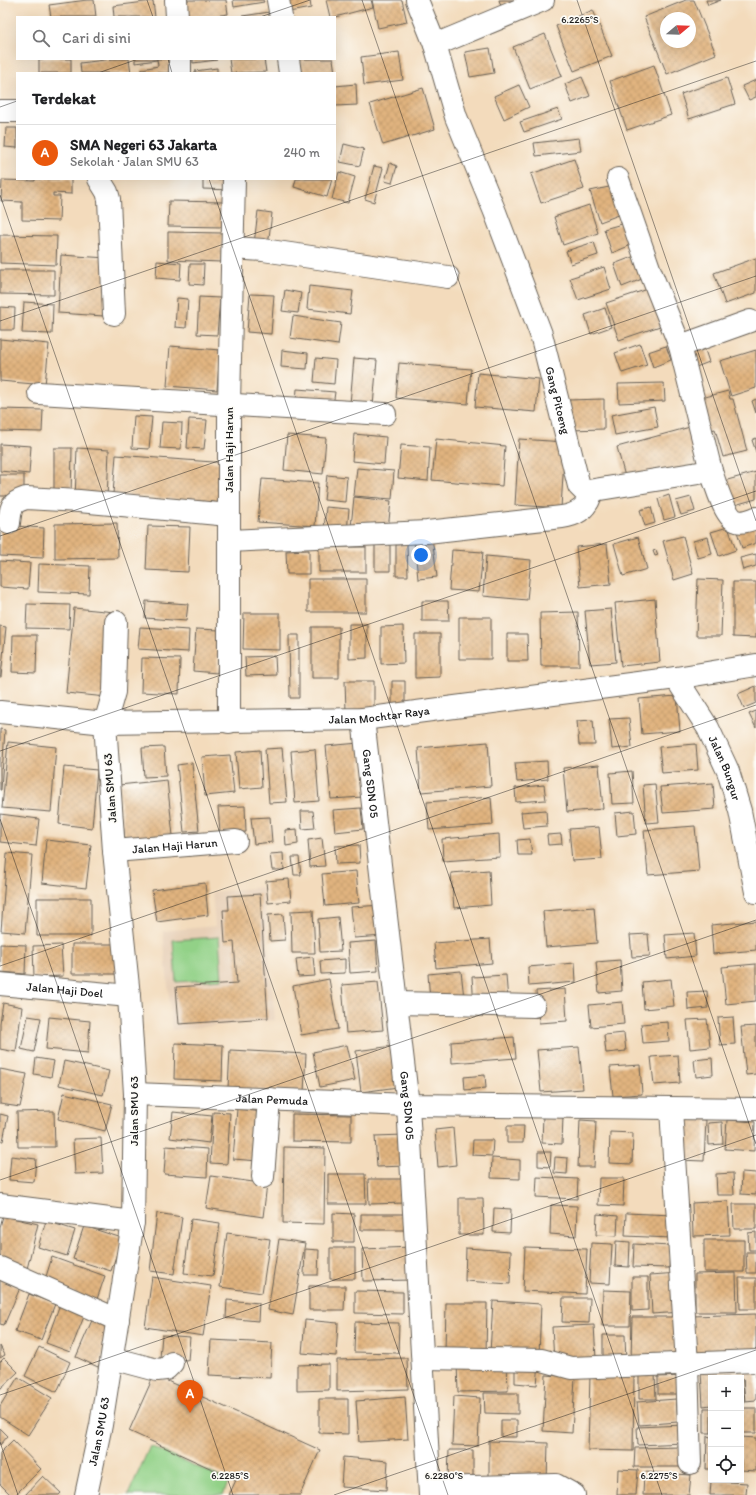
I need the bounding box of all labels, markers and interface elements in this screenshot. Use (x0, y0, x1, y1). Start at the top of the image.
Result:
north arrow (660, 12, 696, 48)
text: 6.2265°S (561, 13, 599, 26)
search box (16, 16, 336, 60)
icon: search (30, 27, 52, 49)
text: Cari di sini (62, 29, 131, 47)
text: Terdekat (32, 88, 96, 108)
text: SMA Negeri 63 Jakarta (70, 136, 217, 154)
text: A (41, 145, 49, 160)
text: 240 m (283, 145, 320, 160)
text: Sekolah · Jalan SMU 63 (70, 154, 199, 169)
street label: Gang Pitoeng (542, 365, 573, 437)
street label: Jalan Haji Harun (222, 407, 236, 493)
your location (411, 545, 431, 565)
street label: Jalan Mochtar Raya (329, 703, 431, 727)
street label: Jalan Bungur (706, 733, 744, 803)
street label: Gang SDN 05 (360, 748, 381, 819)
street label: Jalan SMU 63 (101, 752, 119, 823)
street label: Jalan Haji Harun (132, 835, 219, 856)
street label: Jalan Haji Doel (26, 979, 104, 1001)
street label: Gang SDN 05 (397, 1070, 417, 1140)
street label: Jalan SMU 63 (127, 1076, 141, 1146)
street label: Jalan Pemuda (236, 1091, 308, 1108)
map controls (708, 1375, 744, 1483)
button: + (708, 1375, 744, 1411)
pin: A (177, 1380, 203, 1413)
street label: Jalan SMU 63 (85, 1395, 112, 1467)
button: − (708, 1411, 744, 1447)
button: locate (708, 1447, 744, 1483)
text: 6.2285°S (211, 1469, 249, 1482)
text: 6.2280°S (425, 1469, 464, 1482)
text: 6.2275°S (640, 1469, 678, 1482)

